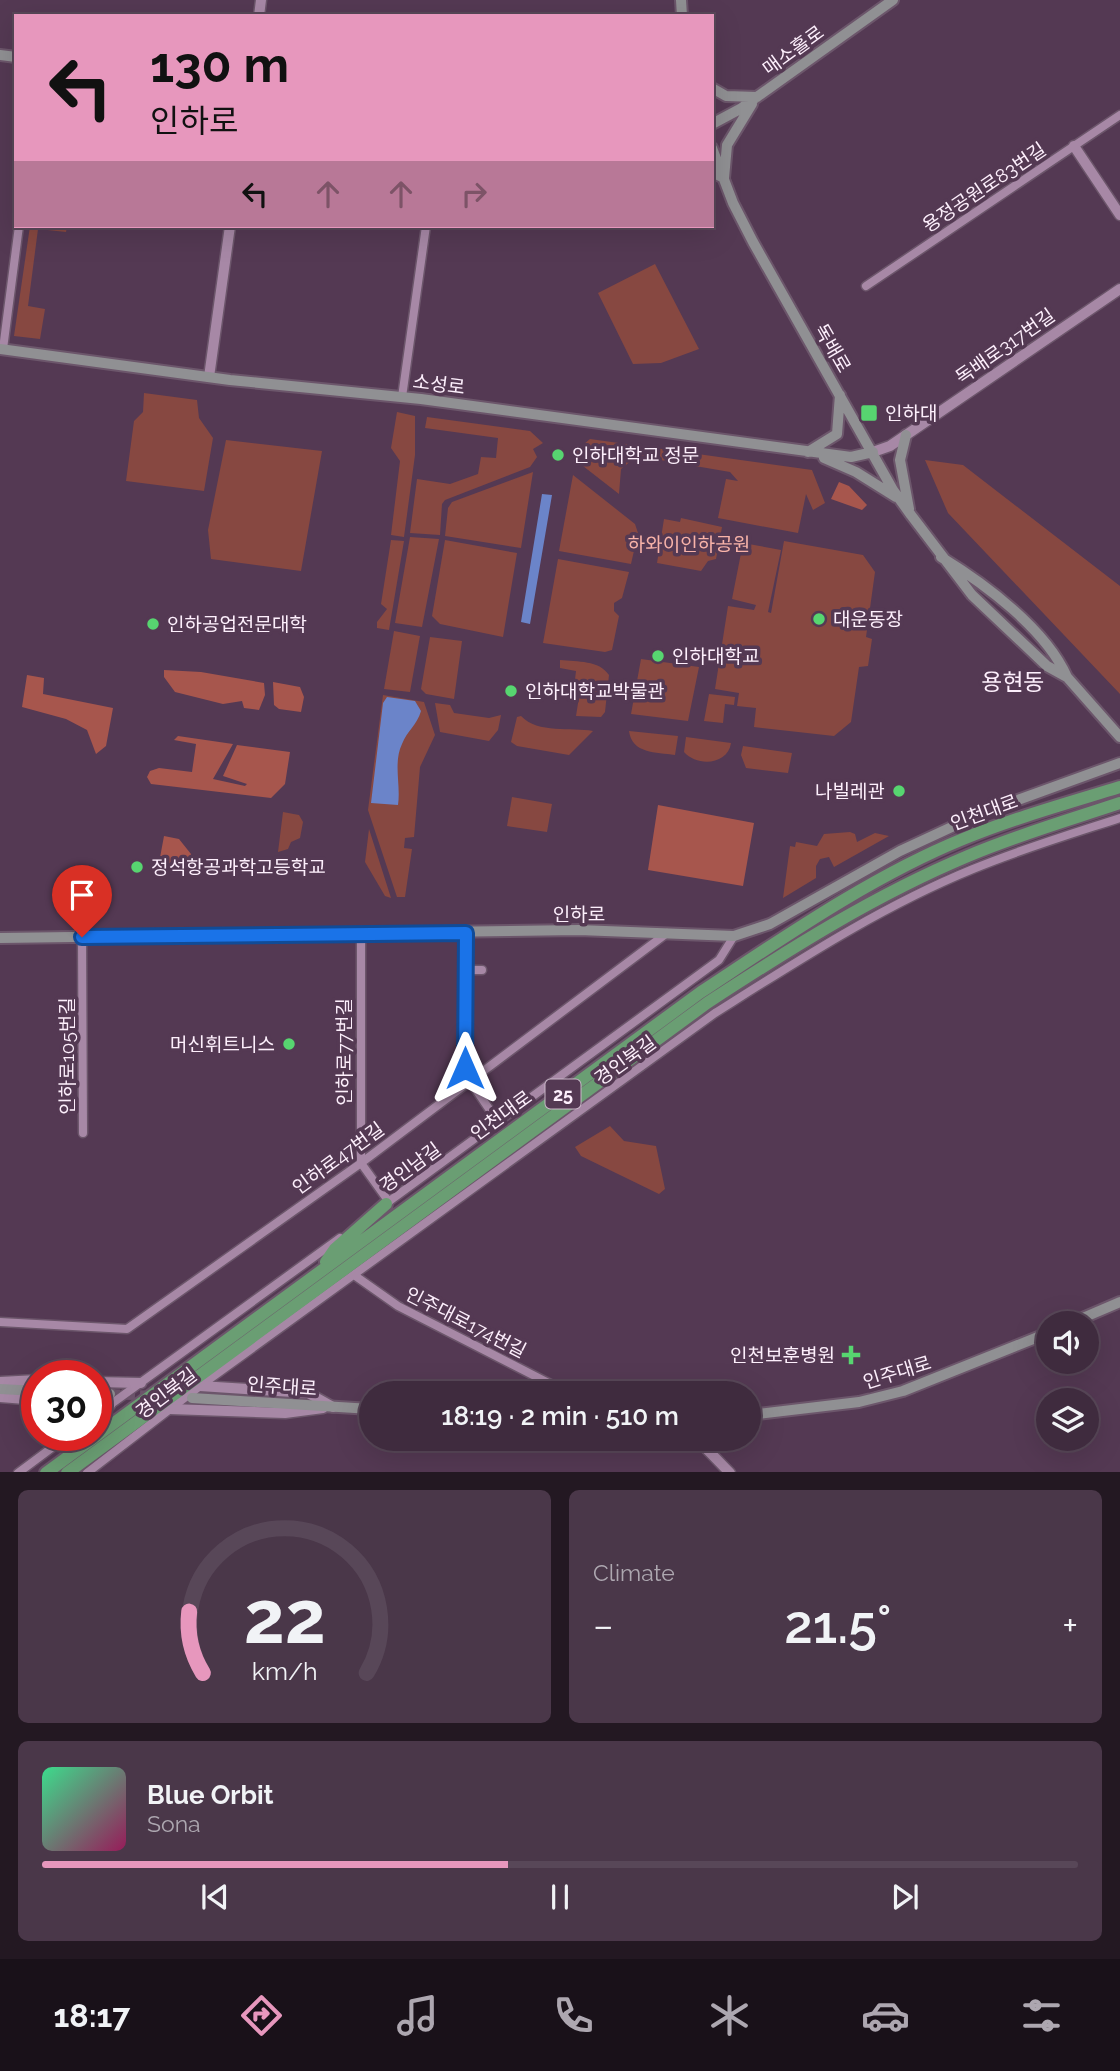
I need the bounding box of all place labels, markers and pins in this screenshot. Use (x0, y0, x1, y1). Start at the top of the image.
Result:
place label: 인하대 (885, 402, 937, 424)
marker: 인하대 (859, 403, 879, 423)
place label: 인하대학교 정문 (572, 444, 699, 466)
marker: 인하대학교 정문 (550, 447, 566, 463)
place label: 대운동장 (833, 608, 903, 630)
marker: 대운동장 (811, 611, 827, 627)
place label: 인하공업전문대학 (167, 613, 307, 635)
marker: 인하공업전문대학 (145, 616, 161, 632)
place label: 인하대학교 (672, 645, 759, 667)
marker: 인하대학교 (650, 648, 666, 664)
place label: 인하대학교박물관 (525, 680, 665, 702)
marker: 인하대학교박물관 (503, 683, 519, 699)
place label: 나빌레관 (815, 780, 885, 802)
marker: 나빌레관 (891, 783, 907, 799)
place label: 정석항공과학고등학교 (151, 856, 326, 878)
marker: 정석항공과학고등학교 (129, 859, 145, 875)
pin (52, 865, 112, 937)
place label: 머신휘트니스 (170, 1033, 275, 1055)
marker: 머신휘트니스 (281, 1036, 297, 1052)
place label: 인천보훈병원 (730, 1344, 835, 1366)
marker: 인천보훈병원 (841, 1345, 861, 1365)

